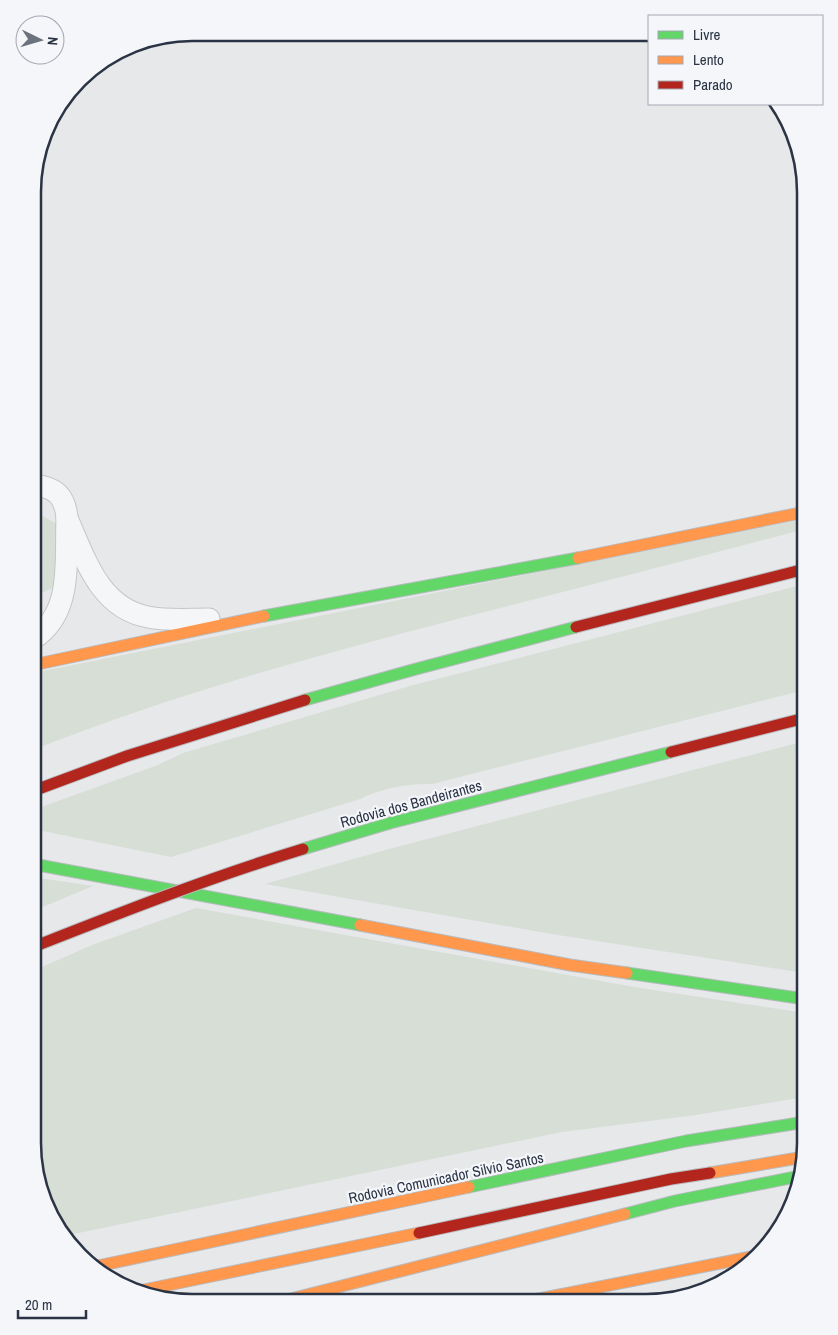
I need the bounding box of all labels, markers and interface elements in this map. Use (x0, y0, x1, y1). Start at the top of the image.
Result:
north arrow (15, 15, 65, 65)
legend (648, 15, 823, 105)
text: Livre (693, 24, 721, 45)
text: N (44, 36, 62, 46)
text: Lento (693, 49, 724, 70)
text: Parado (693, 74, 733, 95)
street label: Rodovia dos Bandeirantes (338, 775, 484, 833)
street label: Rodovia Comunicador Silvio Santos (346, 1147, 545, 1208)
scale bar (18, 1288, 85, 1320)
text: 20 m (25, 1294, 52, 1315)

